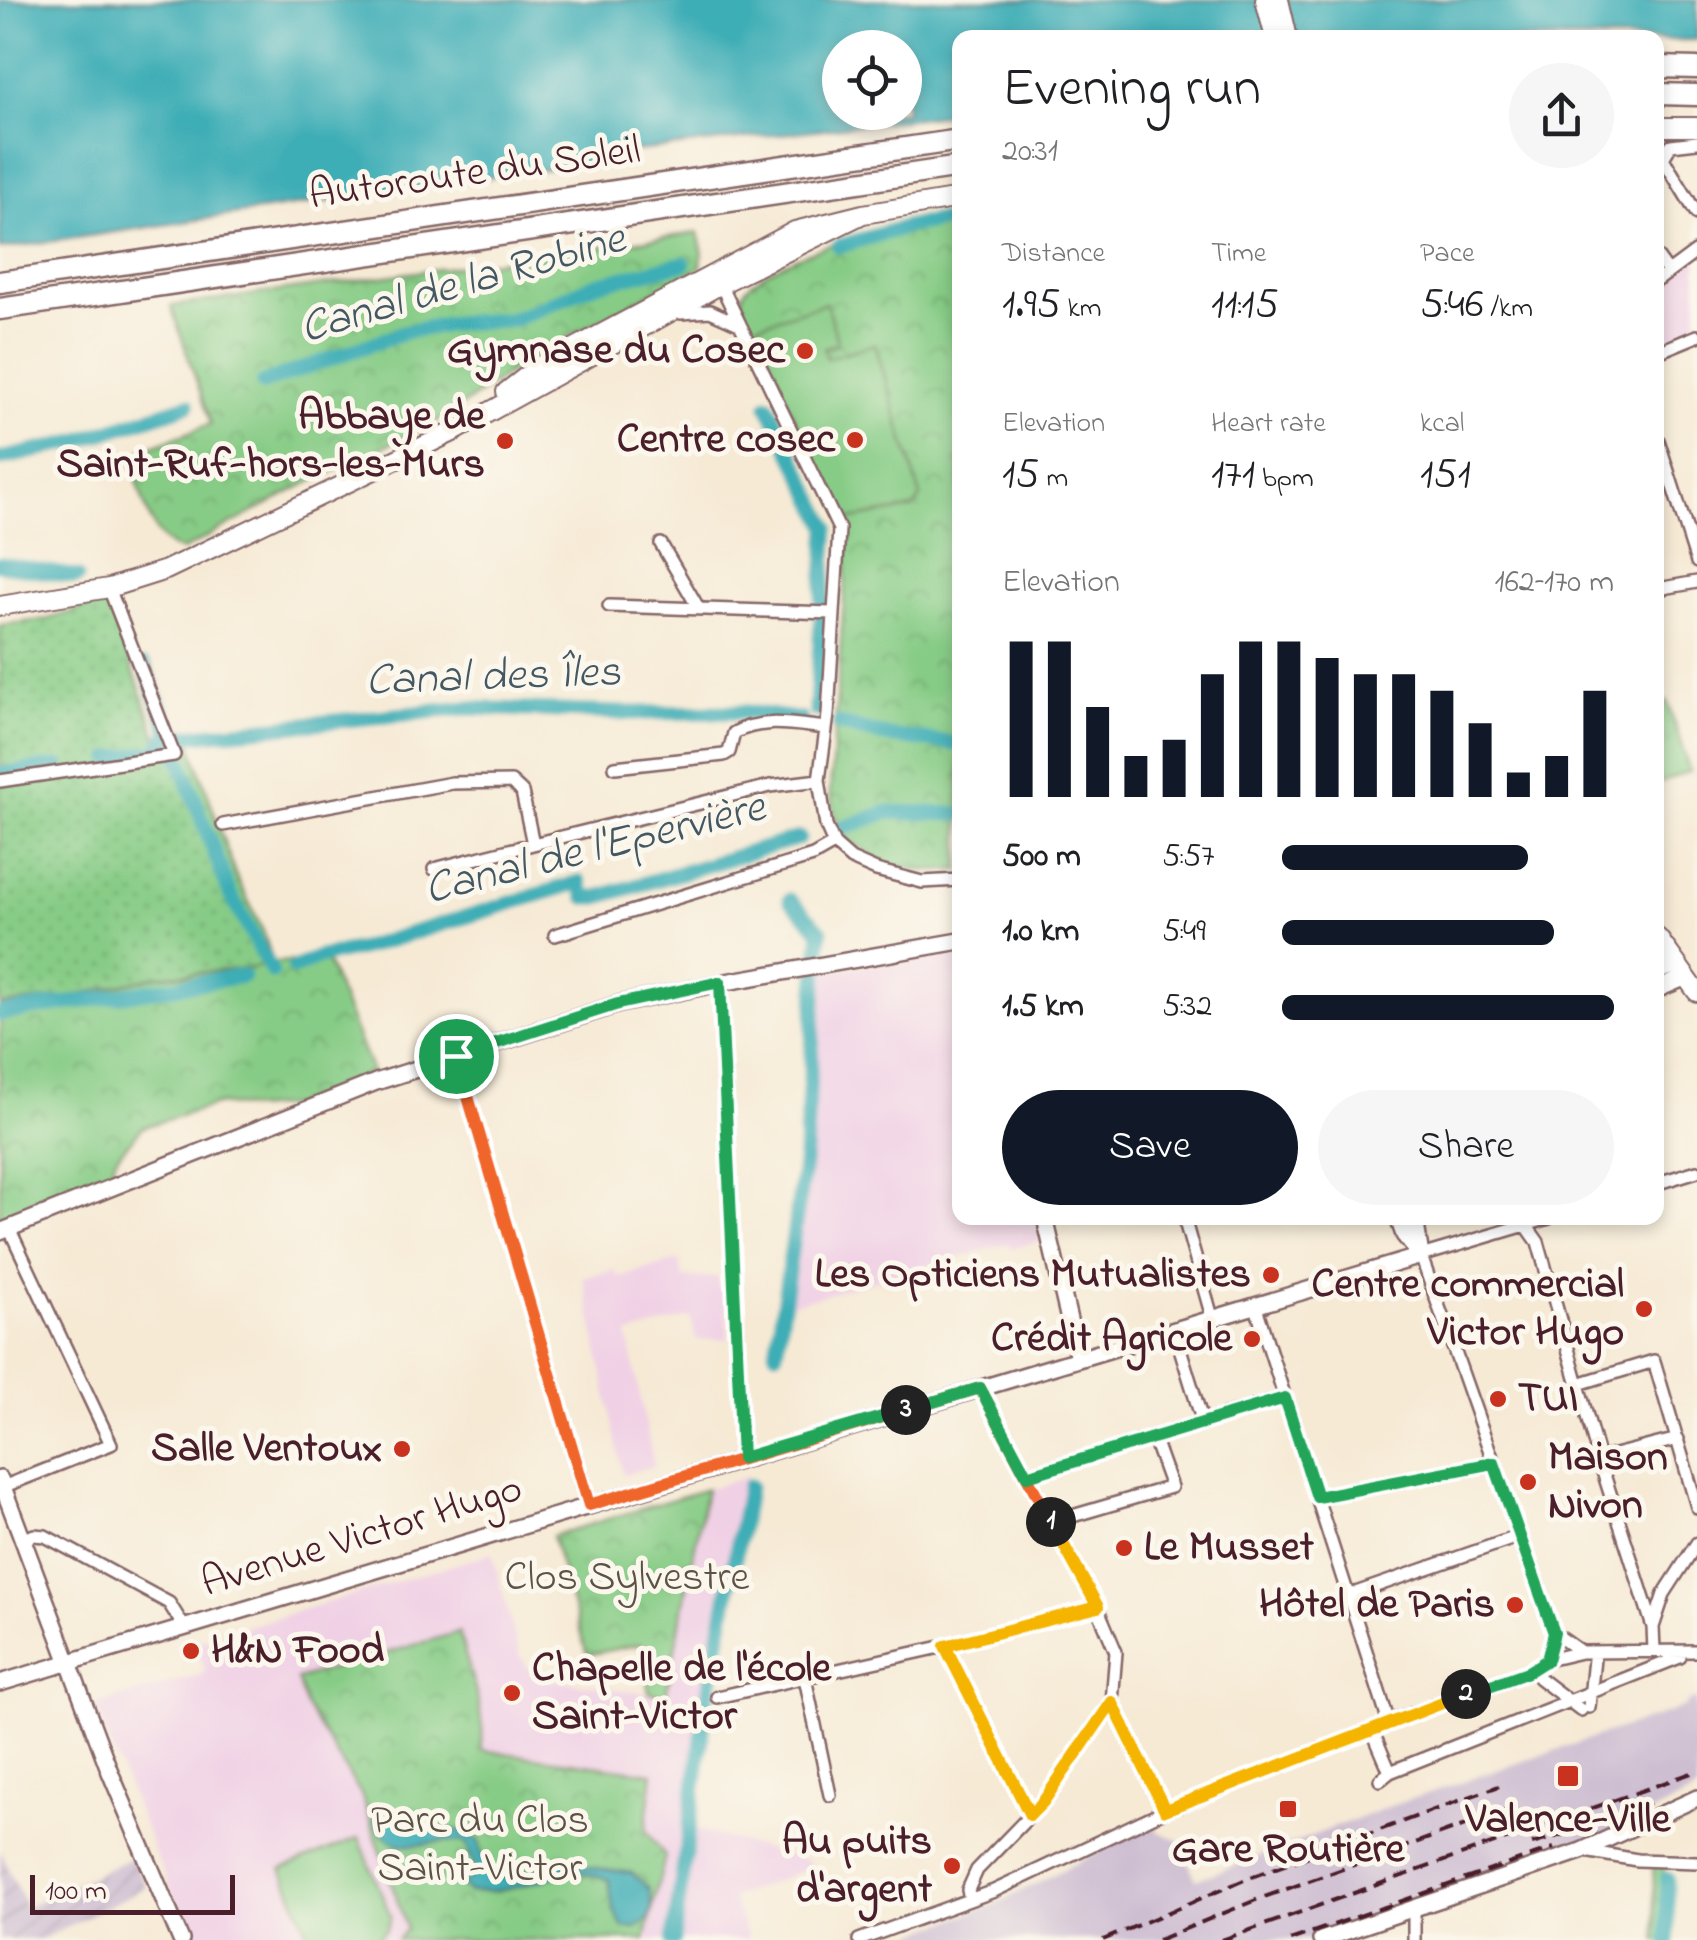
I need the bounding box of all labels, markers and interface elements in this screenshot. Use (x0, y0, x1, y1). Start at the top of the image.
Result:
map controls (822, 30, 922, 130)
button: locate (822, 30, 922, 130)
text: Evening run (1002, 51, 1261, 131)
button: share (1509, 63, 1614, 168)
street label: Autoroute du Soleil (305, 121, 645, 227)
text: 20:31 (1002, 129, 1058, 176)
water label: Canal de la Robine (293, 207, 635, 363)
text: Distance (1002, 234, 1105, 275)
text: Time (1211, 234, 1266, 275)
text: Pace (1420, 234, 1475, 275)
text: 1.95 (1002, 275, 1061, 336)
text: 11:15 (1211, 275, 1279, 336)
text: 5:46 (1420, 275, 1483, 336)
text: km (1061, 289, 1102, 330)
text: /km (1483, 289, 1533, 330)
place label: Gymnase du Cosec (447, 321, 786, 382)
marker: Gymnase du Cosec (794, 340, 816, 362)
place label: Abbaye de Saint-Ruf-hors-les-Murs (56, 387, 486, 496)
text: Elevation (1002, 404, 1105, 445)
text: Heart rate (1211, 404, 1326, 445)
text: kcal (1420, 404, 1465, 445)
place label: Centre cosec (617, 410, 836, 471)
marker: Centre cosec (844, 429, 866, 451)
marker: Abbaye de Saint-Ruf-hors-les-Murs (494, 430, 516, 452)
text: 15 (1002, 445, 1039, 506)
text: 171 (1211, 445, 1255, 506)
text: 151 (1420, 445, 1471, 506)
text: m (1039, 459, 1068, 500)
text: bpm (1255, 459, 1314, 500)
text: Elevation (1002, 560, 1120, 607)
text: 162–170 m (1495, 560, 1614, 607)
water label: Canal des Îles (364, 641, 622, 715)
water label: Canal de l'Epervière (418, 775, 774, 924)
text: 500 m (1002, 834, 1081, 881)
text: 5:57 (1162, 834, 1215, 881)
text: 1.0 km (1002, 909, 1079, 956)
text: 5:49 (1162, 909, 1206, 956)
text: 1.5 km (1002, 984, 1084, 1031)
text: 5:32 (1162, 984, 1212, 1031)
pin (414, 1014, 499, 1099)
icon: arrive (429, 1029, 484, 1084)
button: Save (1002, 1090, 1298, 1205)
button: Share (1318, 1090, 1614, 1205)
place label: Les Opticiens Mutualistes (815, 1245, 1251, 1306)
place label: Centre commercial Victor Hugo (1312, 1255, 1624, 1365)
marker: Les Opticiens Mutualistes (1260, 1264, 1282, 1286)
marker: Centre commercial Victor Hugo (1633, 1298, 1655, 1320)
place label: Crédit Agricole (991, 1309, 1233, 1371)
marker: Crédit Agricole (1241, 1328, 1263, 1350)
place label: TUI (1518, 1369, 1578, 1430)
pin: 3 (881, 1385, 931, 1435)
marker: TUI (1487, 1388, 1509, 1410)
text: 3 (900, 1389, 912, 1430)
place label: Salle Ventoux (151, 1419, 382, 1480)
place label: Maison Nivon (1548, 1428, 1668, 1537)
marker: Salle Ventoux (391, 1438, 413, 1460)
street label: Avenue Victor Hugo (194, 1459, 530, 1615)
marker: Maison Nivon (1517, 1471, 1539, 1493)
pin: 1 (1026, 1497, 1076, 1547)
text: 1 (1047, 1501, 1055, 1542)
place label: Le Musset (1144, 1518, 1315, 1579)
marker: Le Musset (1113, 1537, 1135, 1559)
park label: Clos Sylvestre (505, 1548, 750, 1609)
place label: Hôtel de Paris (1259, 1575, 1495, 1636)
marker: Hôtel de Paris (1504, 1594, 1526, 1616)
place label: H&N Food (211, 1621, 385, 1682)
place label: Chapelle de l'école Saint-Victor (532, 1639, 832, 1748)
marker: H&N Food (180, 1640, 202, 1662)
pin: 2 (1441, 1669, 1491, 1719)
text: 2 (1459, 1673, 1473, 1714)
marker: Chapelle de l'école Saint-Victor (501, 1682, 523, 1704)
marker: Valence-Ville (1555, 1763, 1581, 1789)
place label: Valence-Ville (1465, 1790, 1671, 1851)
park label: Parc du Clos Saint-Victor (371, 1791, 589, 1900)
marker: Gare Routière (1277, 1798, 1299, 1820)
place label: Au puits d'argent (782, 1812, 933, 1922)
place label: Gare Routière (1172, 1820, 1406, 1881)
marker: Au puits d'argent (941, 1855, 963, 1877)
scale bar (30, 1870, 235, 1914)
text: 100 m (45, 1872, 107, 1913)

